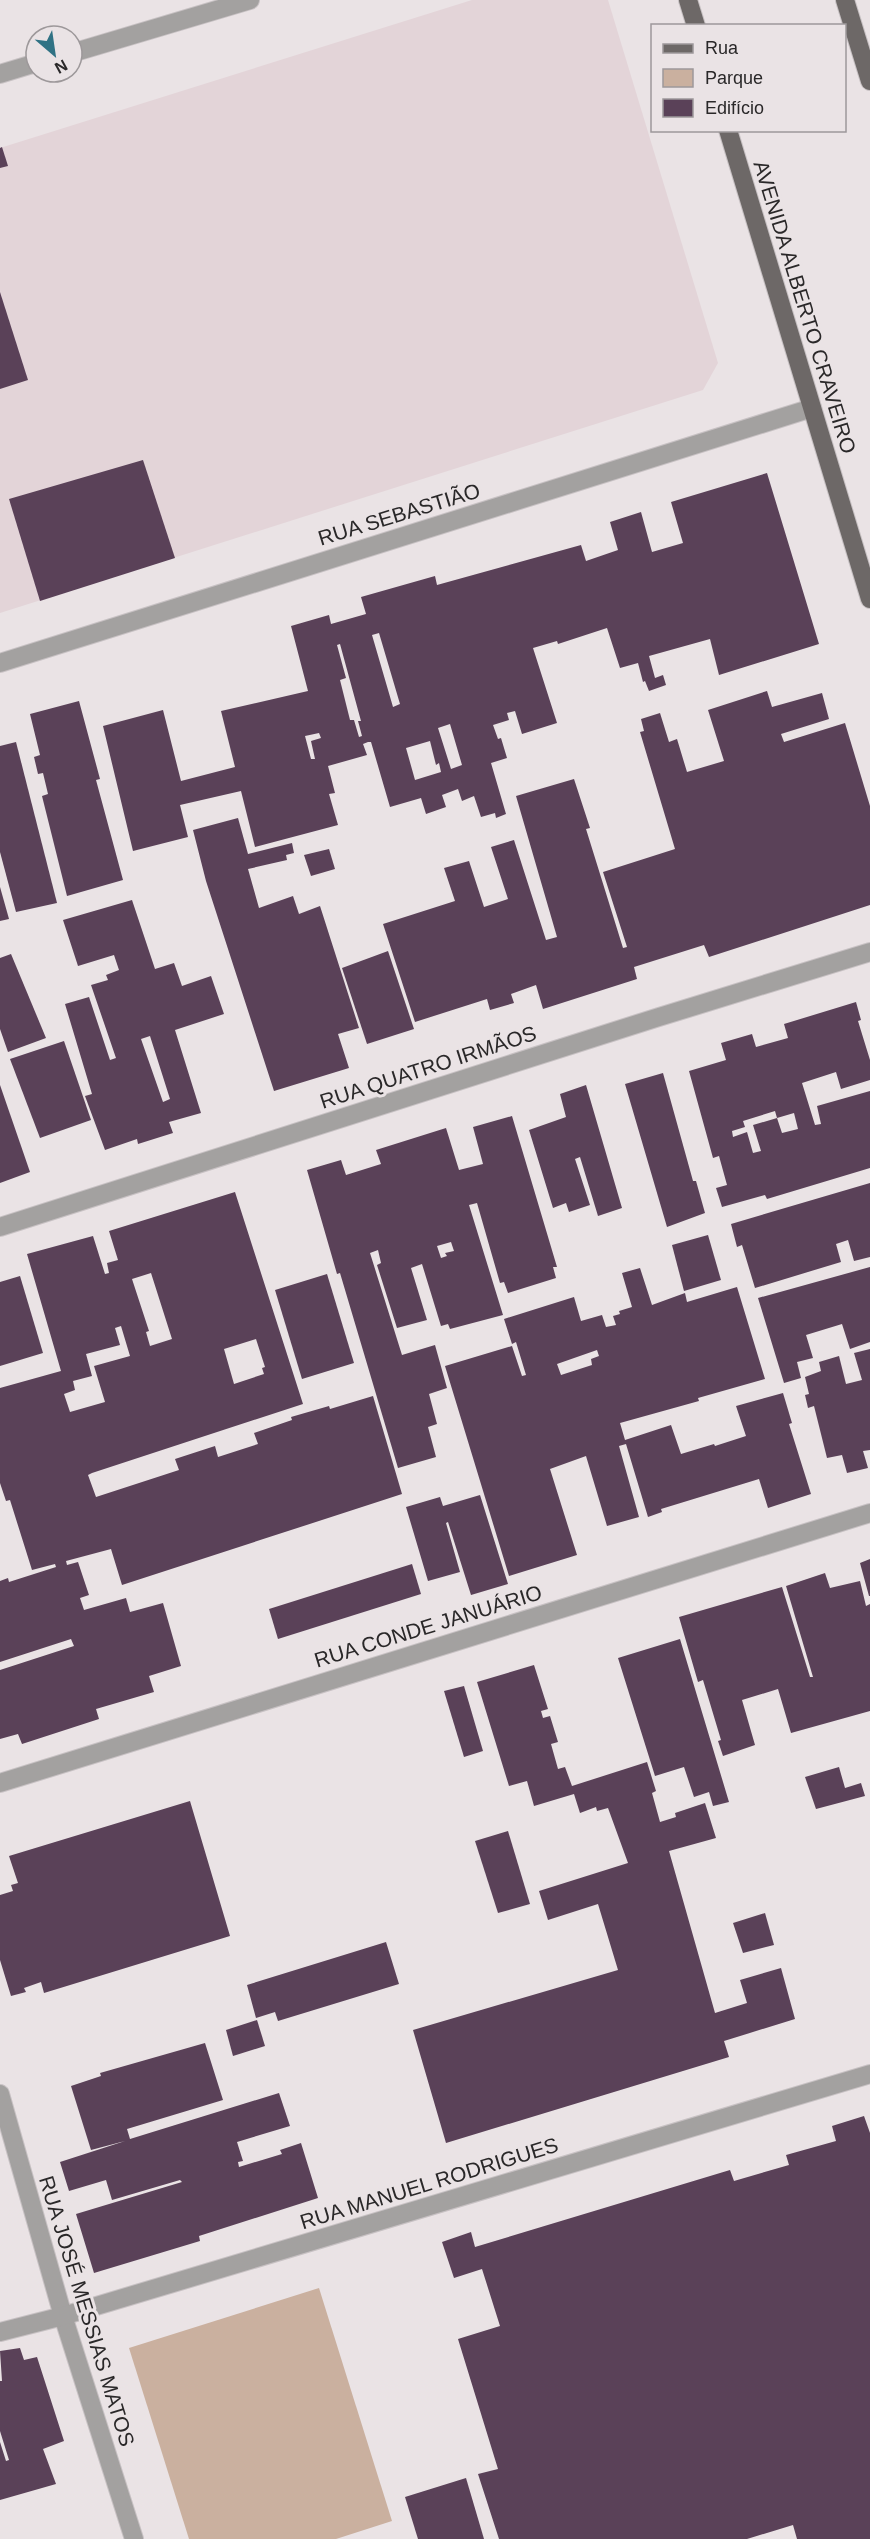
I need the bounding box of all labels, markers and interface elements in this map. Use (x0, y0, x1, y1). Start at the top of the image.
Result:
north arrow (24, 24, 84, 84)
legend (651, 24, 846, 132)
text: Rua (705, 38, 739, 58)
text: N (52, 56, 70, 77)
text: Parque (705, 68, 763, 88)
text: Edifício (705, 98, 764, 118)
street label: AVENIDA ALBERTO CRAVEIRO (749, 158, 861, 456)
street label: RUA SEBASTIÃO (315, 478, 483, 550)
street label: RUA QUATRO IRMÃOS (317, 1021, 539, 1113)
street label: RUA CONDE JANUÁRIO (311, 1580, 545, 1672)
street label: RUA MANUEL RODRIGUES (297, 2133, 561, 2233)
street label: RUA JOSÉ MESSIAS MATOS (35, 2173, 139, 2449)

